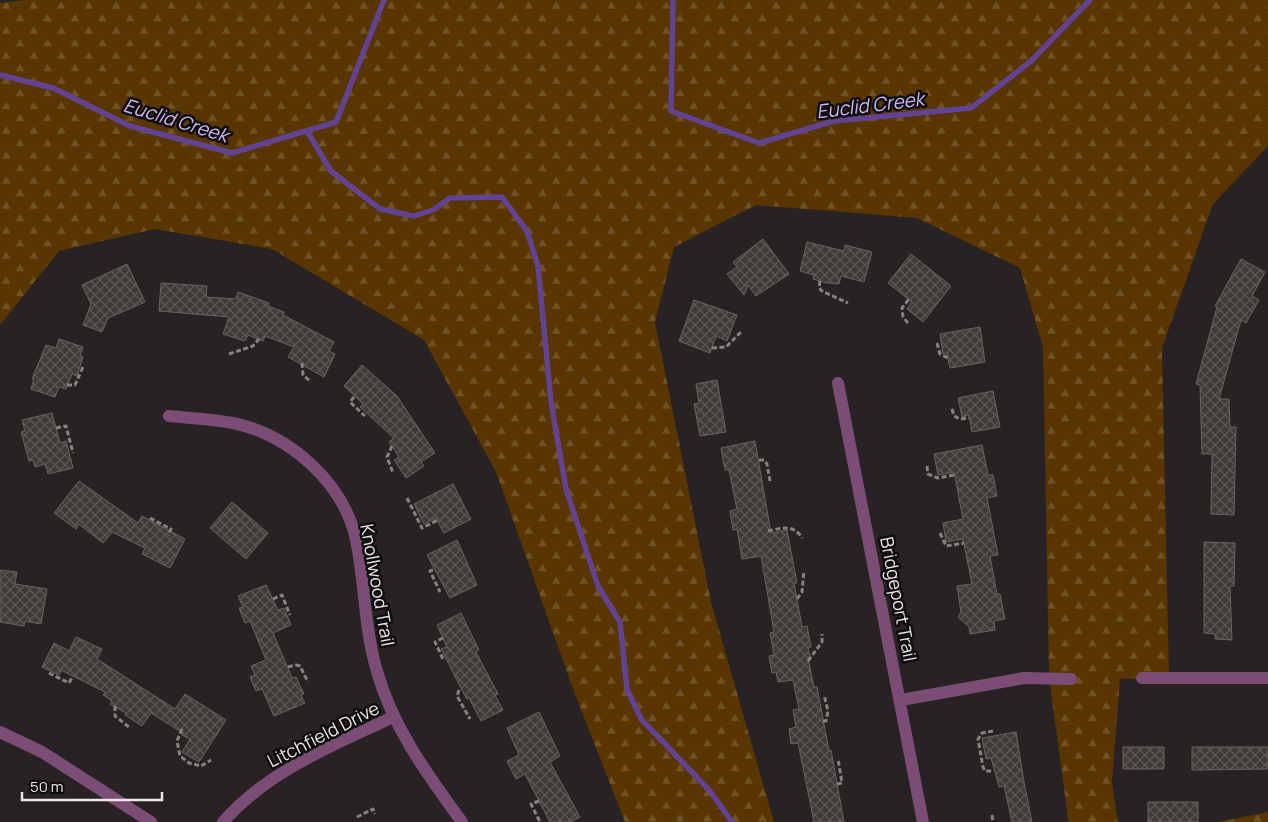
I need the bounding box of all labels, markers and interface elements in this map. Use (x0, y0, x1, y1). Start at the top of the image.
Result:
water label: Euclid Creek (815, 85, 928, 124)
water label: Euclid Creek (120, 92, 234, 149)
street label: Knollwood Trail (355, 522, 401, 648)
street label: Bridgeport Trail (875, 535, 923, 663)
street label: Litchfield Drive (263, 695, 383, 773)
scale bar (22, 770, 162, 802)
text: 50 m (30, 776, 64, 797)

